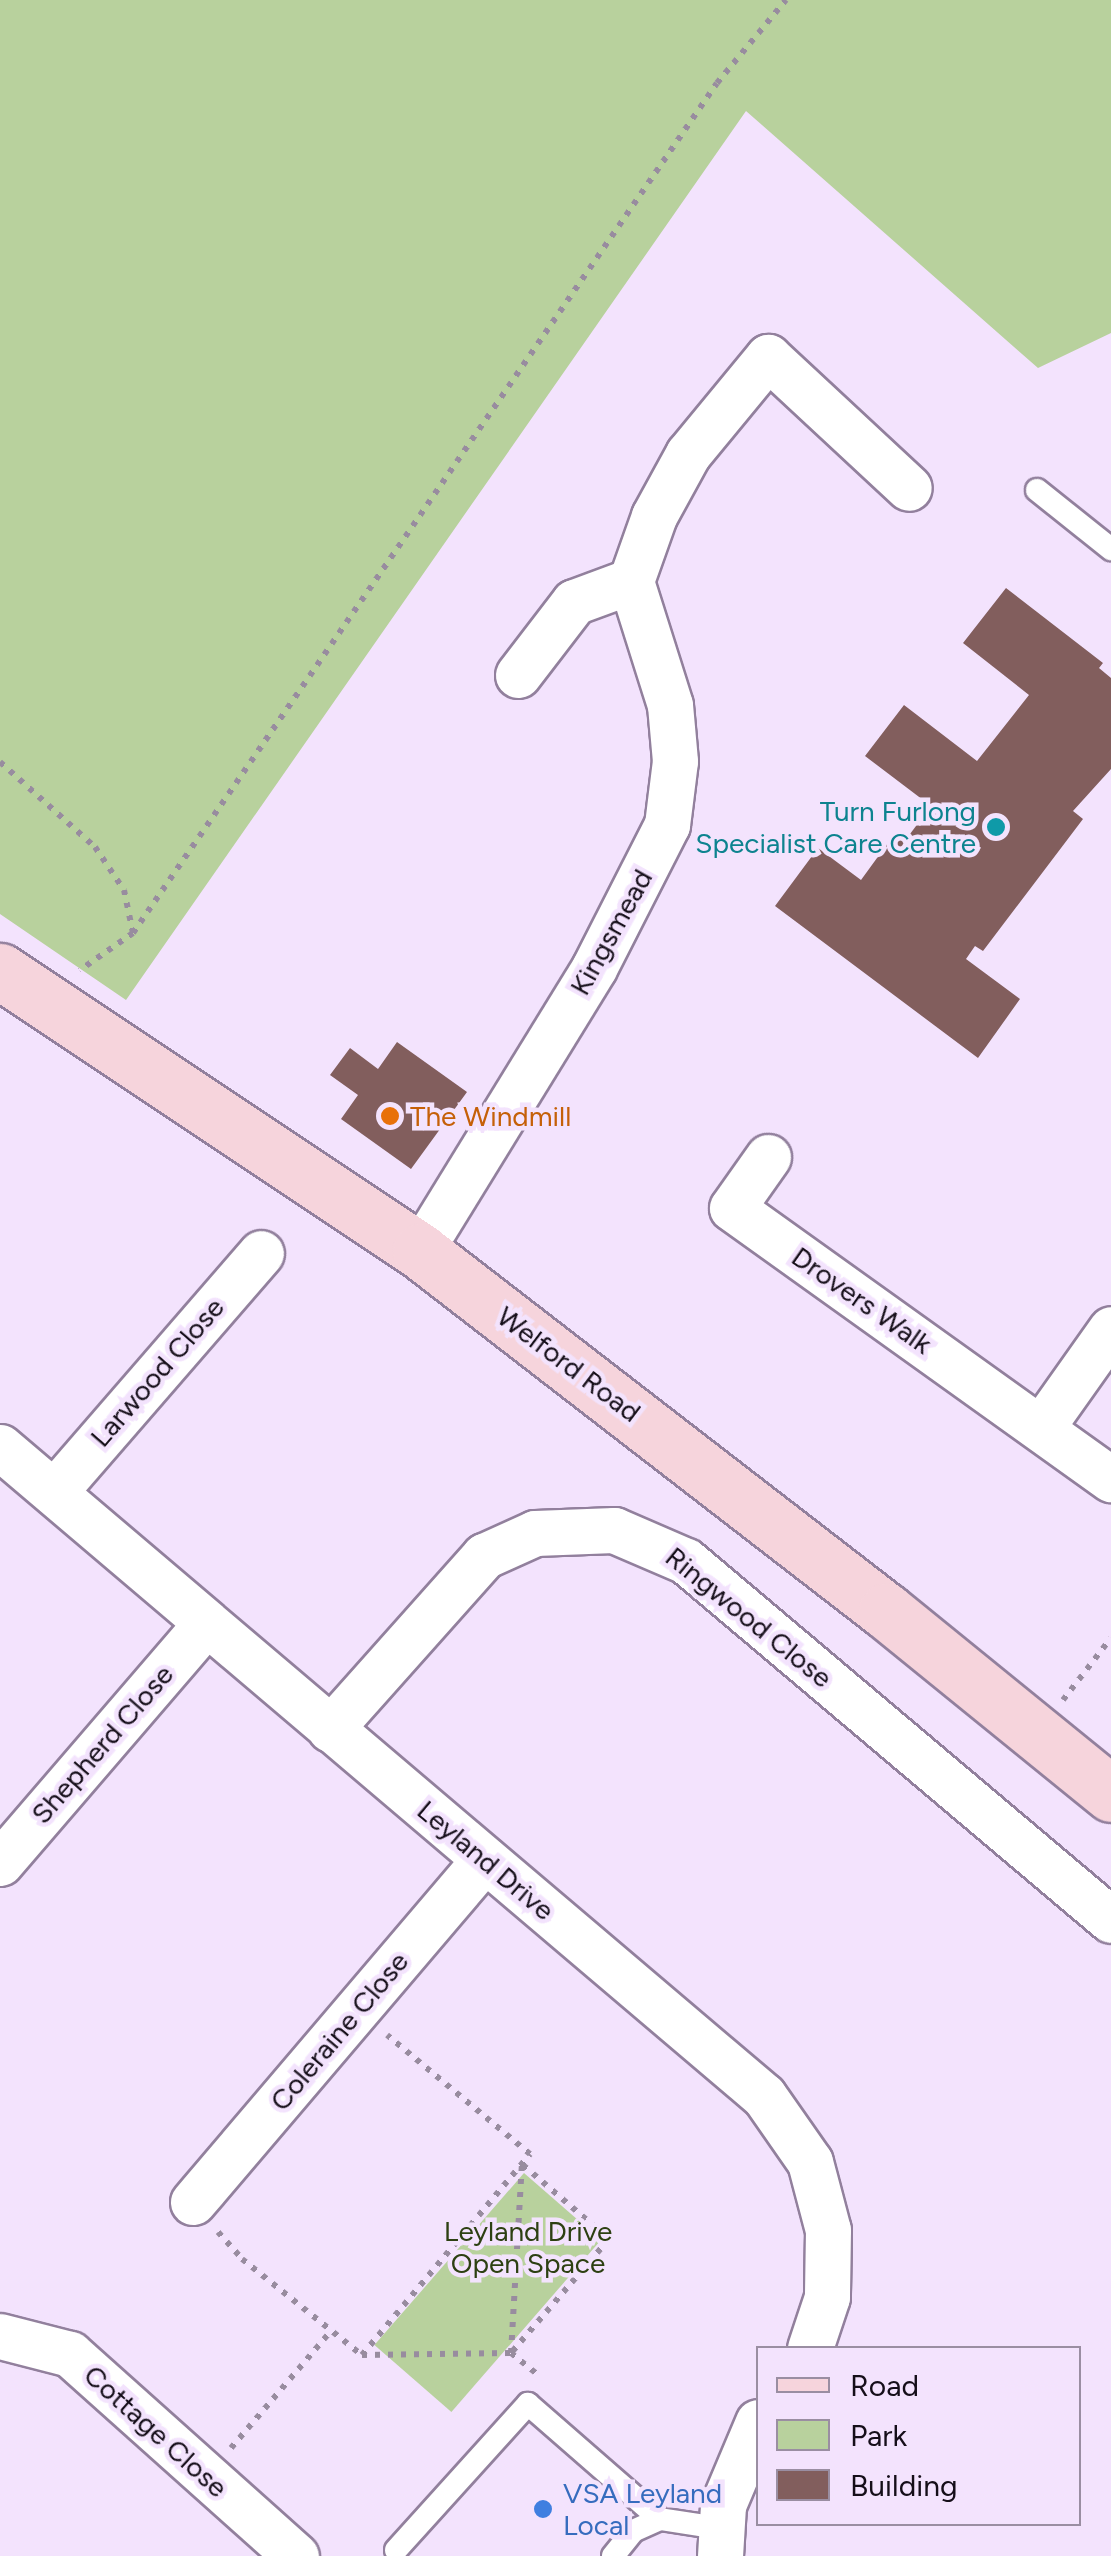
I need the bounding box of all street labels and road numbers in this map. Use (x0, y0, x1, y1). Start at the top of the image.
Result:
street label: Kingsmead (563, 863, 659, 1001)
street label: Drovers Walk (785, 1239, 939, 1361)
street label: Larwood Close (83, 1291, 231, 1453)
street label: Welford Road (491, 1299, 647, 1429)
street label: Ringwood Close (659, 1540, 839, 1694)
street label: Shepherd Close (24, 1658, 180, 1830)
street label: Leyland Drive (411, 1793, 561, 1927)
street label: Coleraine Close (263, 1945, 415, 2117)
street label: Cottage Close (77, 2358, 235, 2504)

